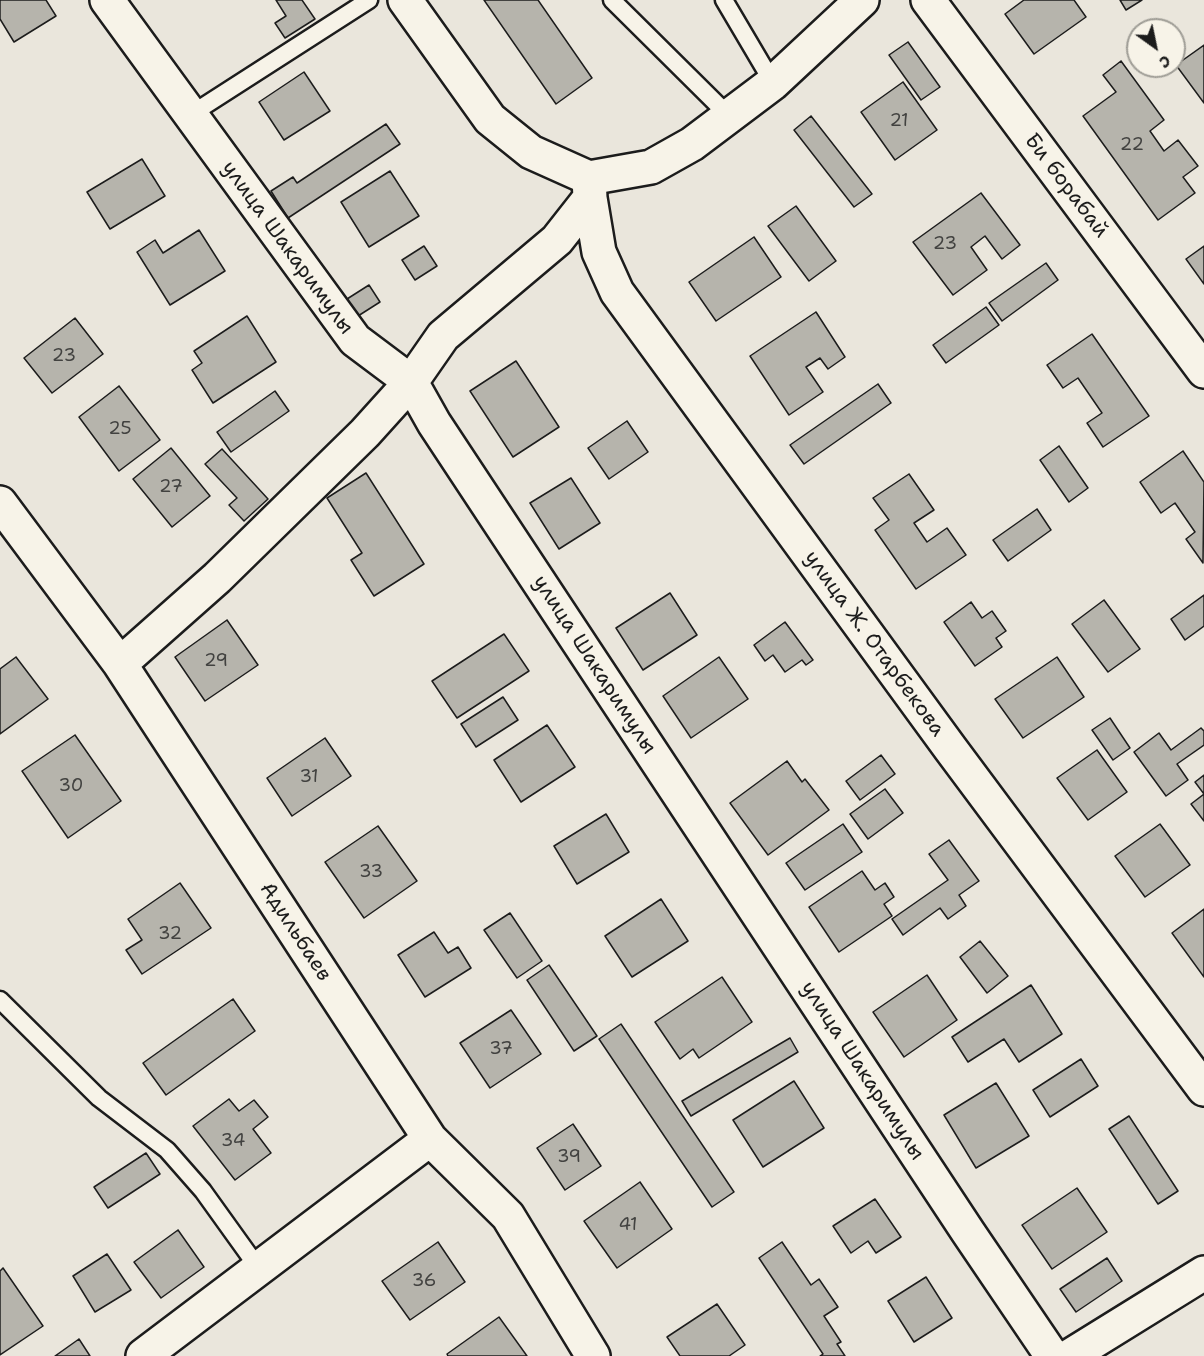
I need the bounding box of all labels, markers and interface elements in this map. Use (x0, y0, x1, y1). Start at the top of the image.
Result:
north arrow (1126, 18, 1186, 78)
text: С (1155, 50, 1175, 73)
house number: 21 (889, 110, 909, 132)
street label: Би борабай (1019, 129, 1113, 243)
house number: 22 (1120, 134, 1144, 156)
street label: улица Шакаримулы (216, 156, 358, 340)
house number: 23 (933, 233, 957, 255)
house number: 23 (52, 345, 76, 367)
house number: 25 (108, 418, 132, 440)
house number: 27 (159, 476, 183, 498)
street label: улица Ж. Отарбекова (798, 546, 950, 742)
street label: улица Шакаримулы (527, 571, 661, 759)
house number: 29 (204, 650, 228, 672)
house number: 31 (299, 766, 319, 788)
house number: 30 (59, 775, 83, 797)
house number: 33 (359, 861, 383, 883)
street label: Адильбаев (254, 878, 336, 986)
house number: 32 (158, 923, 182, 945)
street label: улица Шакаримулы (795, 977, 929, 1165)
house number: 37 (489, 1038, 513, 1060)
house number: 34 (221, 1130, 245, 1152)
house number: 39 (557, 1146, 581, 1168)
house number: 41 (618, 1214, 638, 1236)
house number: 36 (412, 1270, 436, 1292)

